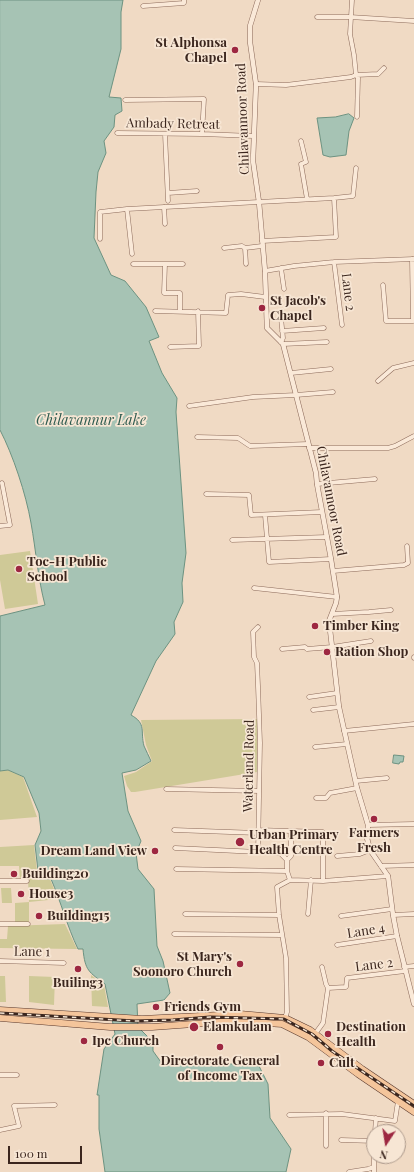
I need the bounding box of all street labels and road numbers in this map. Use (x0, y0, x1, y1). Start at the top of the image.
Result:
street label: Chilavannoor Road (233, 63, 253, 175)
street label: Ambady Retreat (126, 115, 220, 133)
street label: Lane 2 (338, 272, 358, 312)
street label: Chilavannoor Road (313, 445, 349, 557)
street label: Waterland Road (240, 720, 258, 812)
street label: Lane 4 (346, 920, 386, 942)
street label: Lane 1 (14, 944, 50, 960)
street label: Lane 2 (354, 955, 394, 975)

